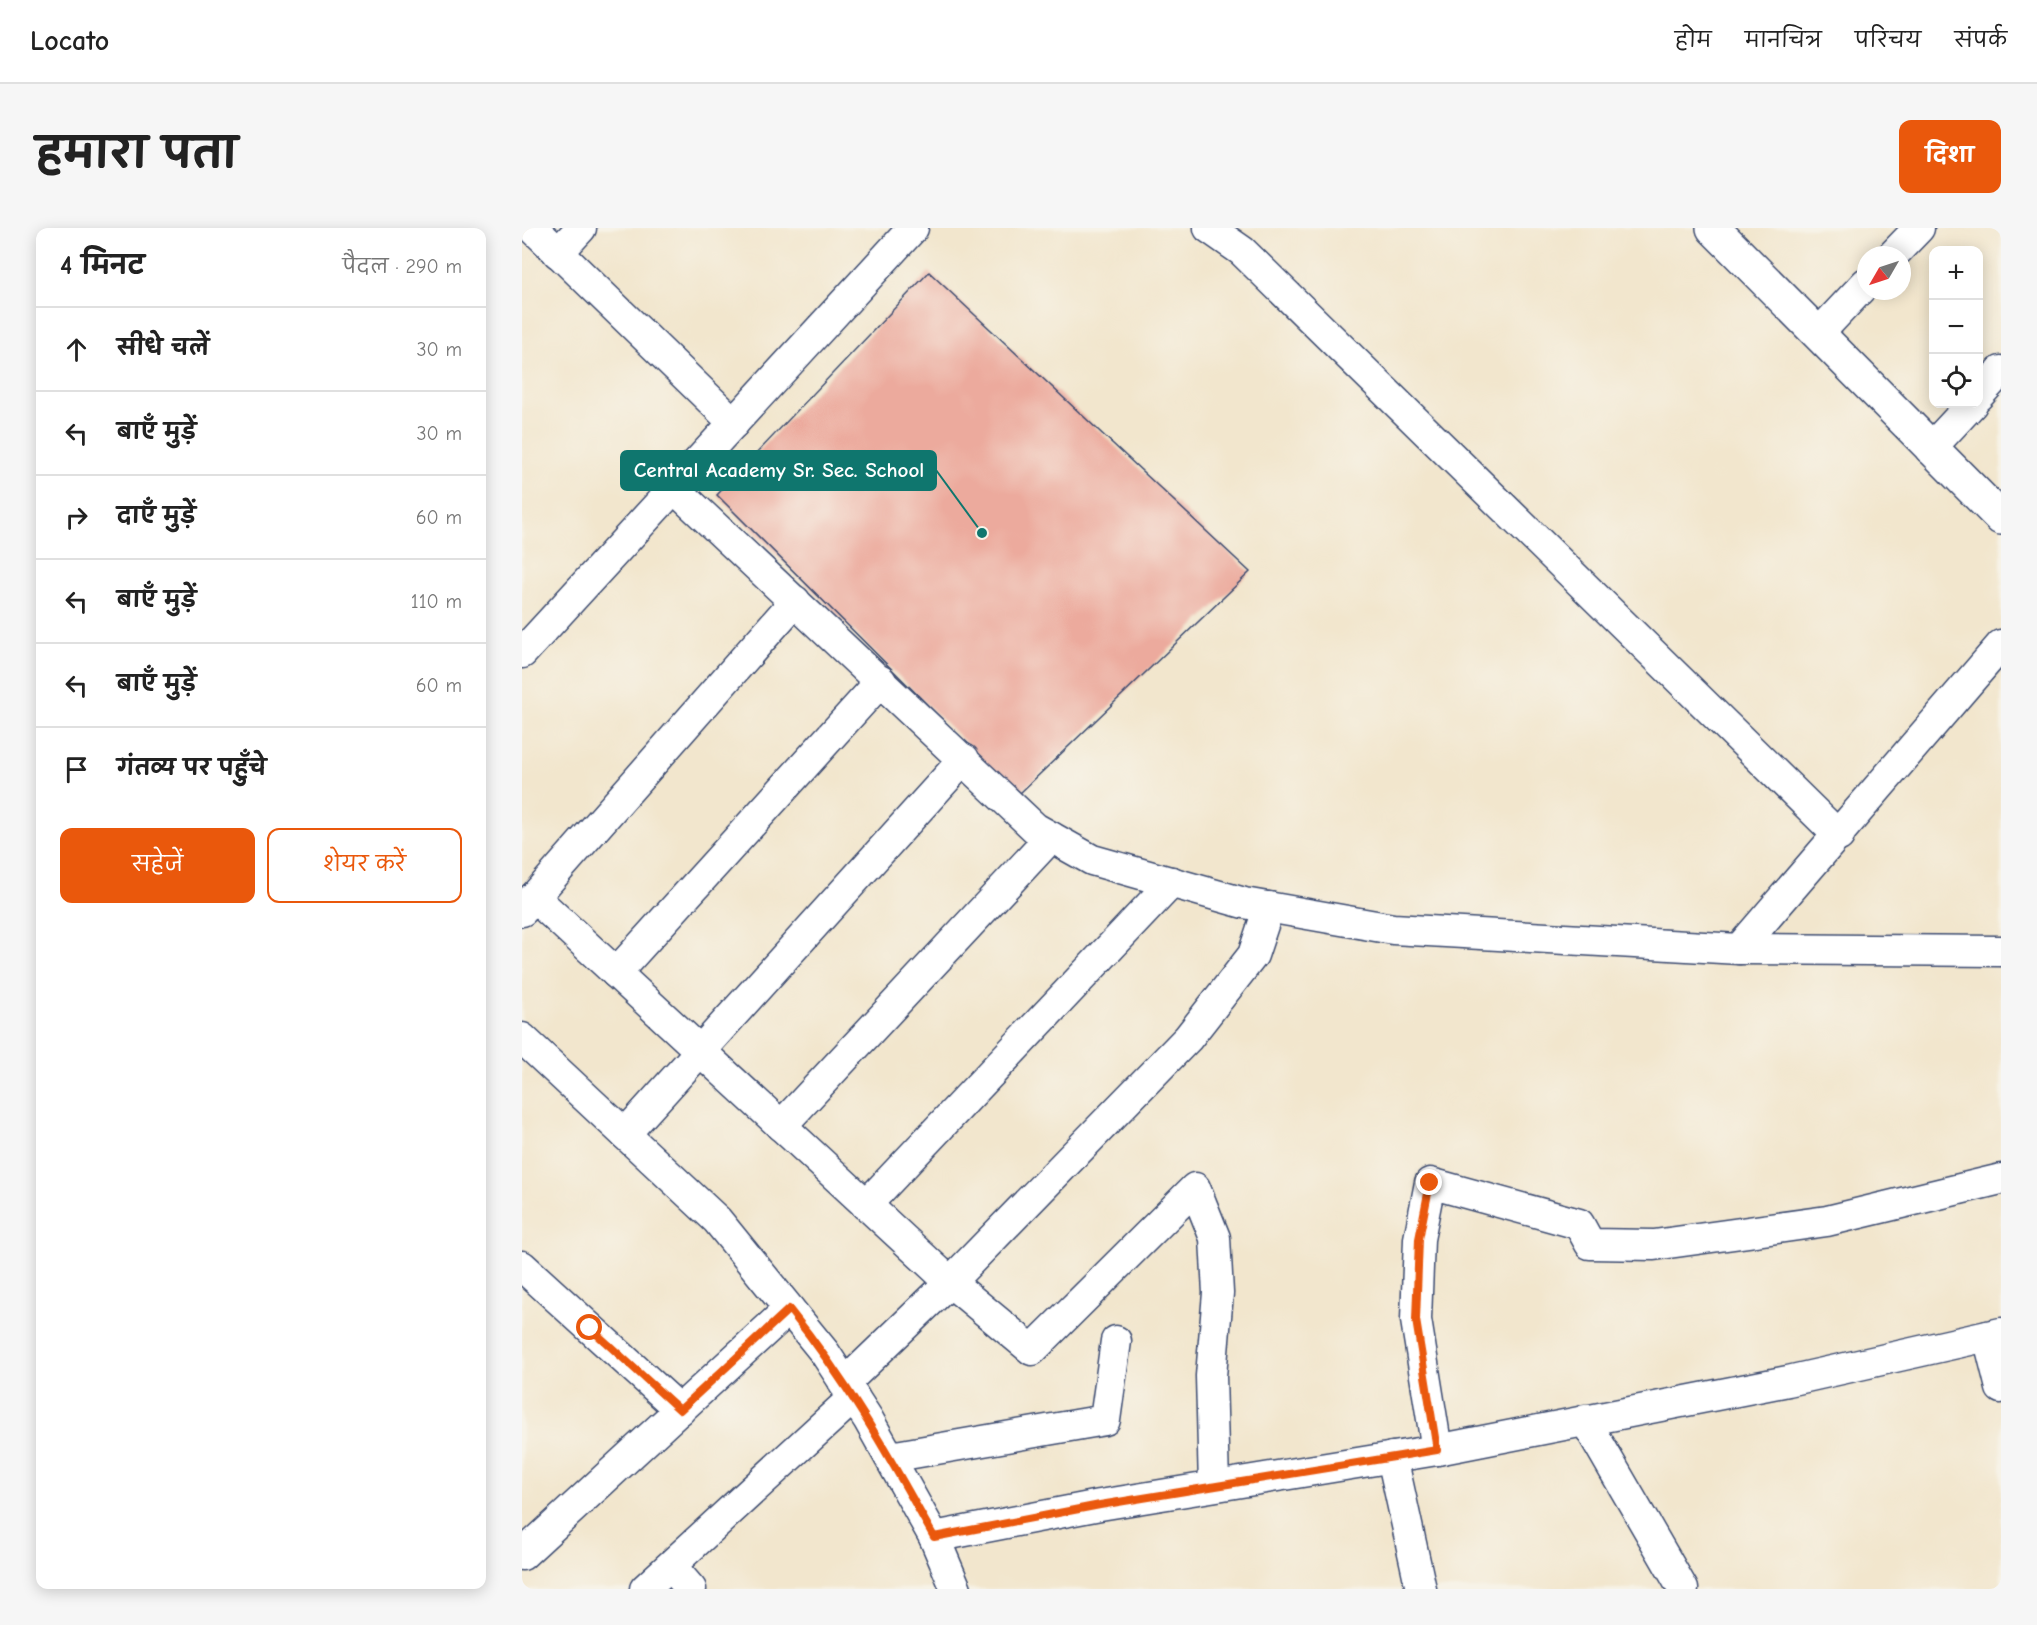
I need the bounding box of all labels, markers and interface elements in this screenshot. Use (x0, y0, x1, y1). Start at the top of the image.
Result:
text: Locato (30, 25, 109, 57)
text: होम (1675, 28, 1712, 52)
text: मानचित्र (1745, 28, 1822, 52)
text: परिचय (1855, 28, 1921, 52)
text: संपर्क (1954, 28, 2007, 52)
button: दिशा (1899, 120, 2001, 193)
text: हमारा पता (36, 129, 238, 178)
north arrow (1857, 246, 1911, 300)
map controls (1929, 246, 1983, 408)
button: + (1929, 246, 1983, 300)
text: 4 मिनट (60, 251, 145, 281)
text: पैदल · 290 m (342, 255, 462, 278)
button: − (1929, 300, 1983, 354)
icon: ahead (60, 333, 93, 366)
text: सीधे चलें (117, 335, 209, 361)
text: 30 m (416, 338, 462, 361)
button: locate (1929, 354, 1983, 408)
icon: left (60, 417, 93, 450)
text: बाएँ मुड़ें (117, 419, 196, 445)
text: 30 m (416, 422, 462, 445)
callout: Central Academy Sr. Sec. School (621, 451, 936, 490)
text: Central Academy Sr. Sec. School (634, 458, 924, 482)
icon: right (60, 501, 93, 534)
text: दाएँ मुड़ें (117, 503, 196, 529)
text: 60 m (416, 506, 462, 529)
icon: left (60, 585, 93, 618)
text: बाएँ मुड़ें (117, 587, 196, 613)
text: 110 m (411, 590, 462, 613)
icon: left (60, 669, 93, 702)
text: बाएँ मुड़ें (117, 671, 196, 697)
text: 60 m (416, 674, 462, 697)
icon: arrive (60, 753, 93, 786)
text: गंतव्य पर पहुँचे (117, 755, 266, 781)
button: सहेजें (60, 828, 255, 903)
button: शेयर करें (267, 828, 462, 903)
route end (1416, 1169, 1442, 1195)
route start (576, 1314, 602, 1340)

